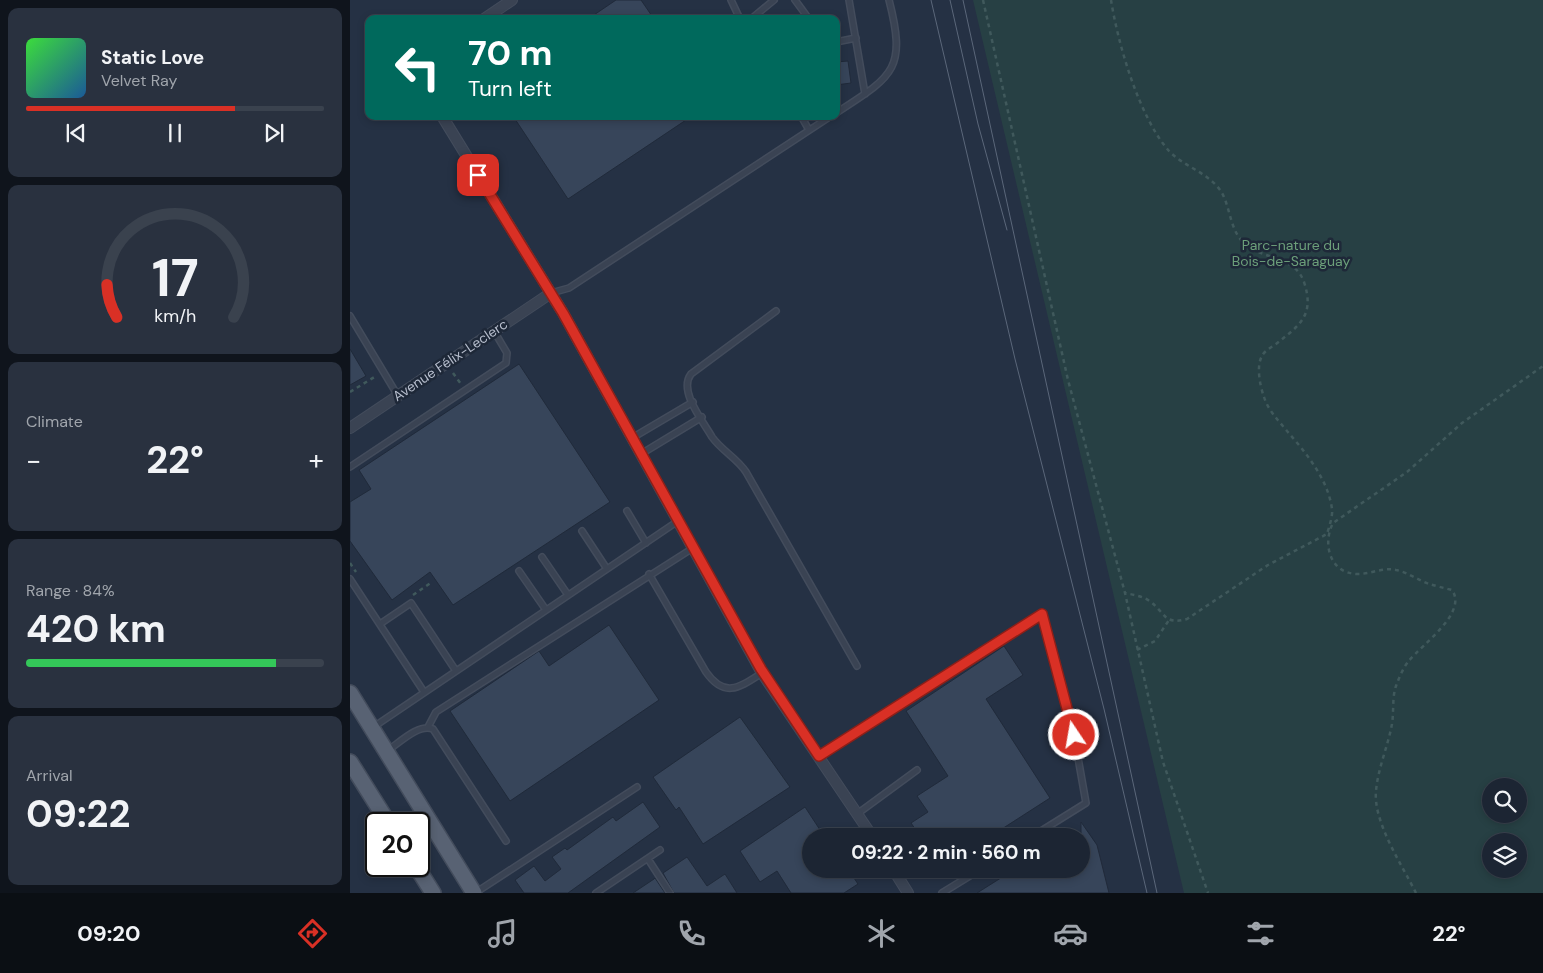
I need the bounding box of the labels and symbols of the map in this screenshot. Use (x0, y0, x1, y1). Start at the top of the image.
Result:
pin (457, 154, 499, 196)
park label: Parc-nature du Bois-de-Saraguay (1232, 236, 1350, 270)
street label: Avenue Félix-Leclerc (389, 315, 511, 405)
position arrow (1047, 708, 1099, 760)
speed limit sign: 20 (365, 812, 430, 877)

